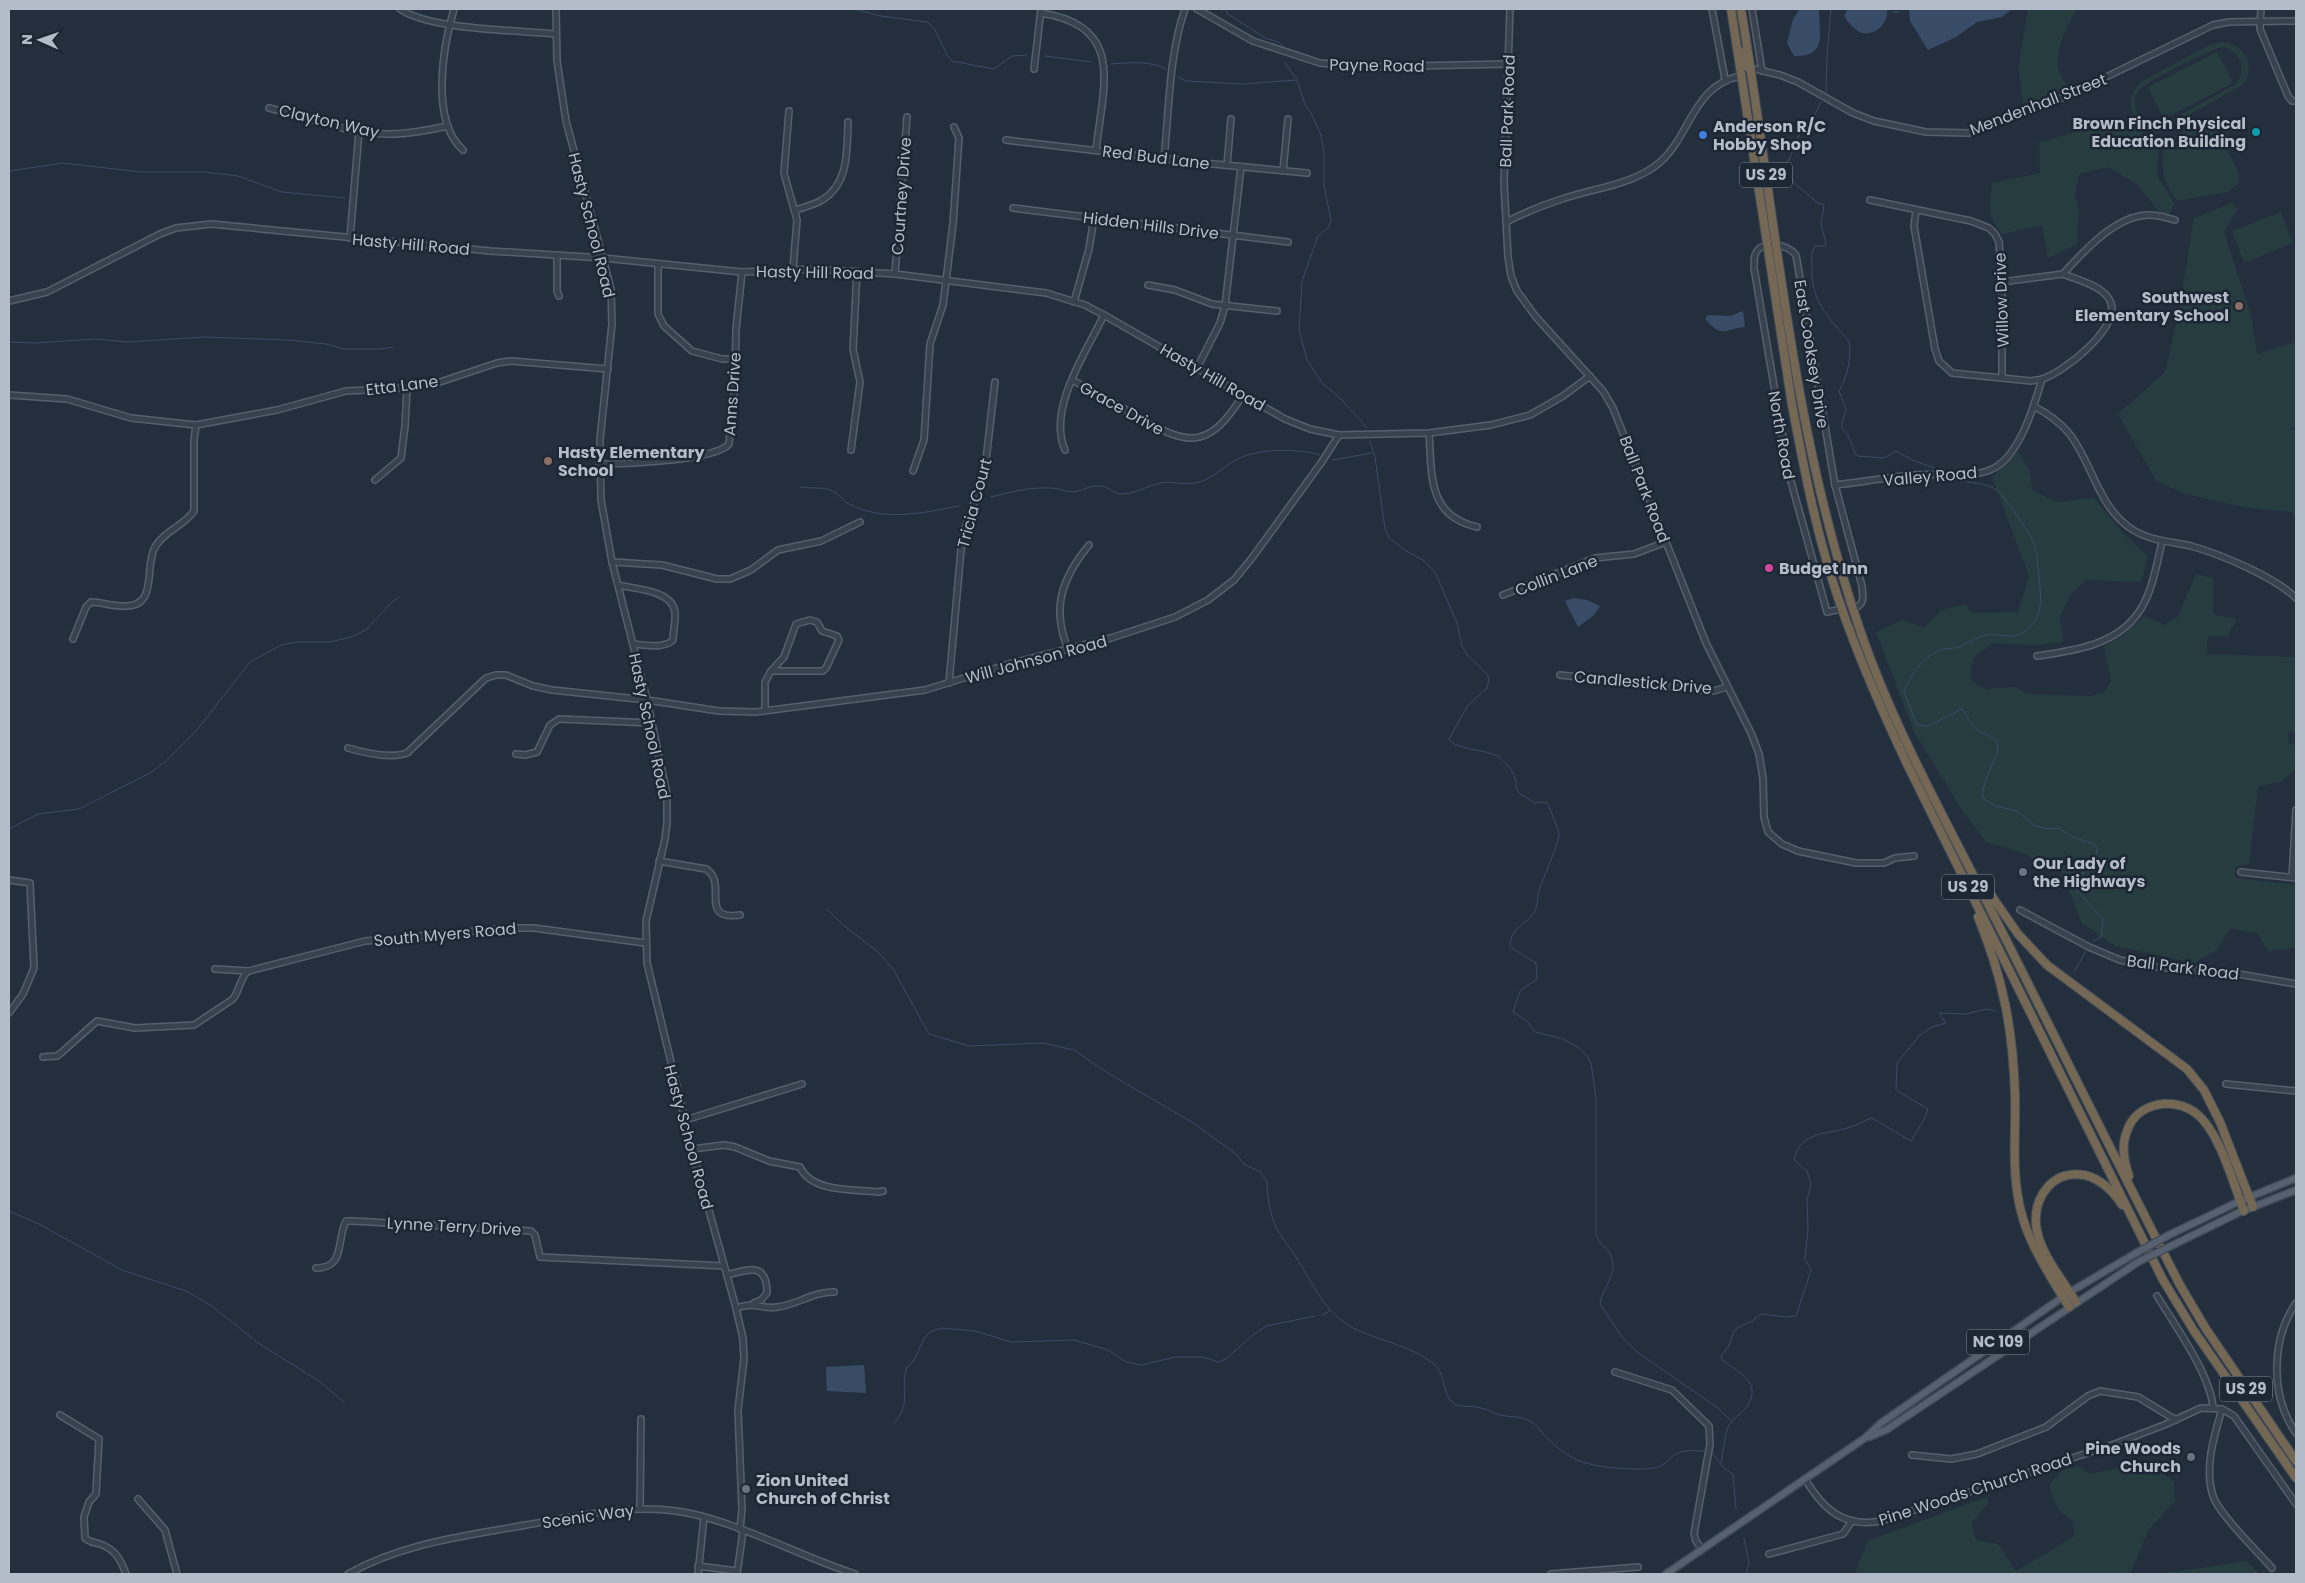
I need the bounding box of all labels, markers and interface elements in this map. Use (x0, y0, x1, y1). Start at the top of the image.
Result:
north arrow (15, 15, 65, 65)
text: N (17, 34, 37, 45)
street label: Payne Road (1329, 53, 1425, 78)
street label: Ball Park Road (1494, 54, 1521, 168)
street label: Mendenhall Street (1966, 68, 2110, 141)
street label: Clayton Way (277, 99, 381, 144)
place label: Brown Finch Physical Education Building (2072, 112, 2246, 153)
place label: Anderson R/C Hobby Shop (1713, 115, 1826, 156)
marker: Brown Finch Physical Education Building (2250, 126, 2262, 138)
marker: Anderson R/C Hobby Shop (1697, 129, 1709, 141)
street label: Courtney Drive (886, 136, 917, 256)
street label: Red Bud Lane (1101, 140, 1211, 175)
street label: Hasty School Road (562, 150, 621, 300)
road number: US 29 (1740, 162, 1792, 188)
street label: Hidden Hills Drive (1082, 206, 1220, 245)
street label: Hasty Hill Road (351, 228, 471, 261)
street label: Willow Drive (1988, 252, 2015, 348)
street label: Hasty Hill Road (756, 260, 874, 285)
street label: East Cooksey Drive (1788, 278, 1835, 430)
place label: Southwest Elementary School (2075, 286, 2229, 327)
marker: Southwest Elementary School (2233, 300, 2245, 312)
street label: Hasty Hill Road (1156, 338, 1270, 417)
street label: Anns Drive (718, 351, 747, 437)
street label: Etta Lane (365, 370, 440, 401)
street label: Grace Drive (1075, 376, 1168, 441)
street label: North Road (1762, 389, 1801, 481)
street label: Ball Park Road (1614, 432, 1676, 546)
place label: Hasty Elementary School (558, 441, 706, 482)
marker: Hasty Elementary School (542, 455, 554, 467)
street label: Tricia Court (951, 456, 998, 551)
street label: Valley Road (1882, 461, 1978, 492)
street label: Collin Lane (1512, 549, 1601, 602)
place label: Budget Inn (1779, 557, 1868, 580)
marker: Budget Inn (1763, 562, 1775, 574)
street label: Will Johnson Road (963, 630, 1109, 689)
street label: Hasty School Road (623, 651, 676, 801)
street label: Candlestick Drive (1573, 665, 1713, 700)
place label: Our Lady of the Highways (2033, 852, 2145, 893)
marker: Our Lady of the Highways (2017, 866, 2029, 878)
road number: US 29 (1942, 874, 1994, 900)
street label: South Myers Road (373, 917, 517, 952)
street label: Ball Park Road (2125, 949, 2240, 986)
street label: Hasty School Road (658, 1062, 719, 1212)
street label: Lynne Terry Drive (386, 1211, 522, 1242)
road number: NC 109 (1967, 1330, 2029, 1354)
road number: US 29 (2220, 1376, 2272, 1402)
place label: Pine Woods Church (2085, 1437, 2181, 1478)
street label: Pine Woods Church Road (1876, 1447, 2075, 1532)
marker: Pine Woods Church (2185, 1451, 2197, 1463)
place label: Zion United Church of Christ (756, 1469, 890, 1510)
marker: Zion United Church of Christ (740, 1483, 752, 1495)
street label: Scenic Way (541, 1499, 636, 1534)

